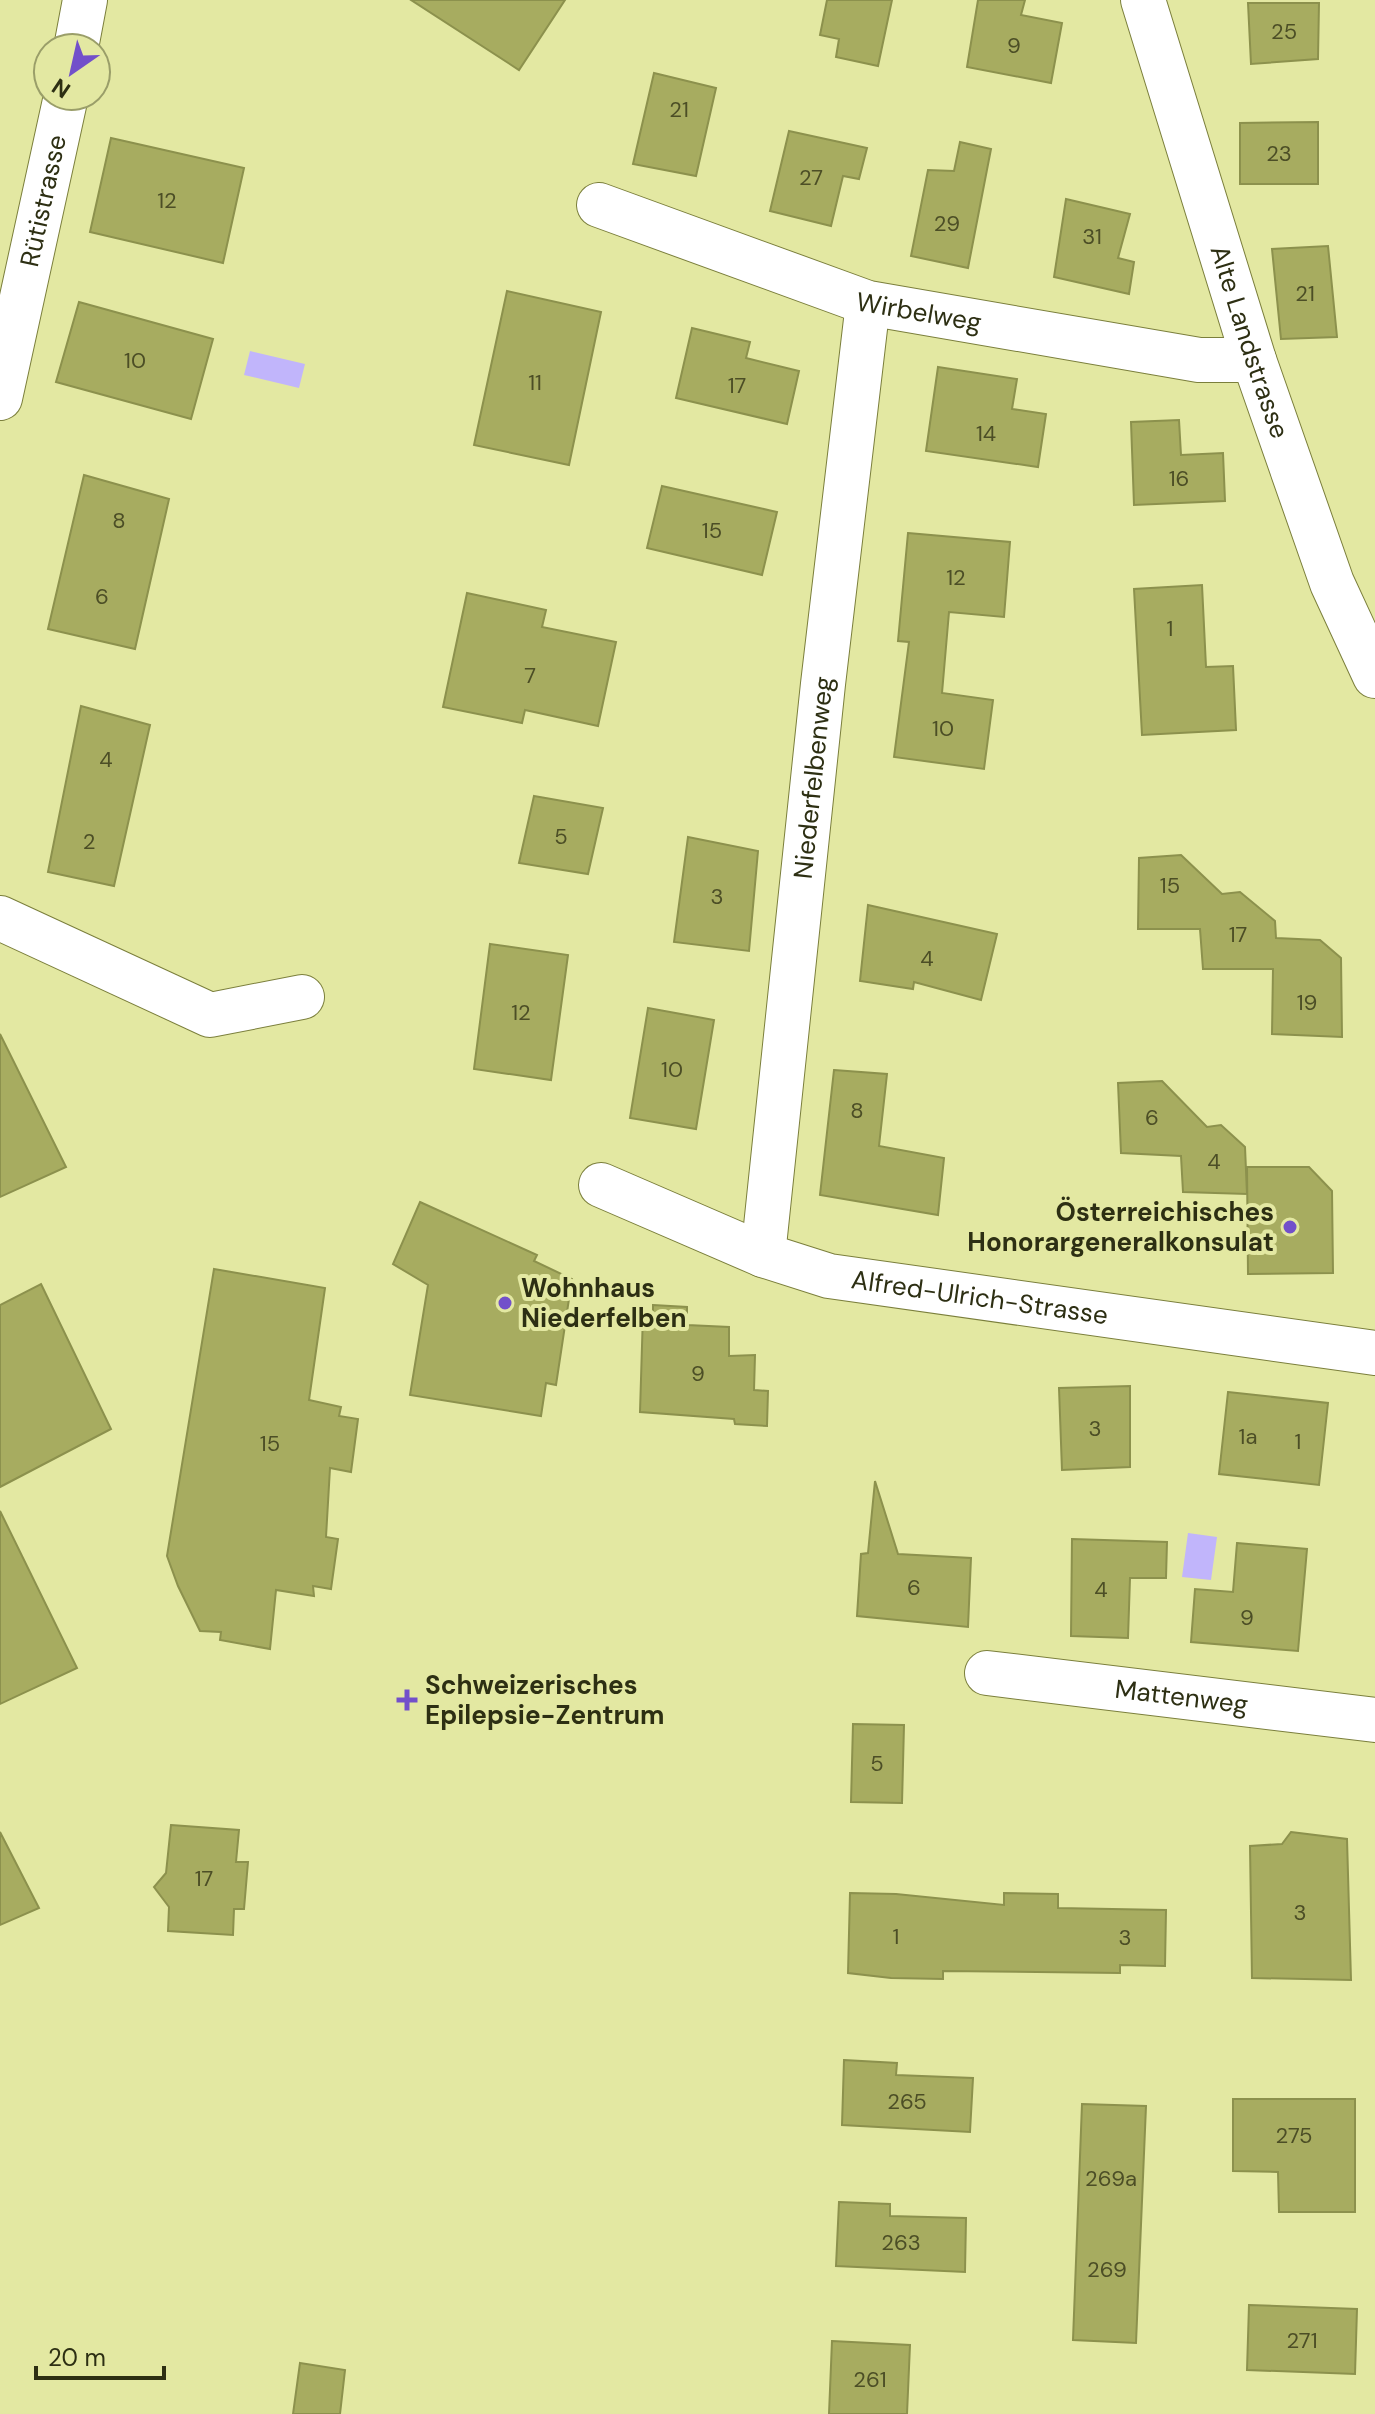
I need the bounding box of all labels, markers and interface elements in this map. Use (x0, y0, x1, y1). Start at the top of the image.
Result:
house number: 25 (1271, 17, 1297, 46)
house number: 9 (1007, 31, 1021, 60)
north arrow (32, 32, 112, 112)
text: N (46, 72, 76, 105)
house number: 21 (669, 95, 689, 124)
street label: Rütistrasse (12, 131, 74, 270)
house number: 23 (1266, 139, 1292, 168)
house number: 27 (799, 163, 823, 192)
house number: 12 (157, 186, 177, 215)
house number: 29 (934, 209, 960, 238)
house number: 31 (1082, 222, 1102, 251)
street label: Alte Landstrasse (1203, 241, 1297, 443)
house number: 21 (1295, 279, 1315, 308)
street label: Wirbelweg (854, 284, 984, 339)
house number: 10 (124, 346, 146, 375)
house number: 11 (528, 368, 542, 397)
house number: 17 (728, 371, 746, 400)
house number: 14 (976, 419, 996, 448)
house number: 16 (1169, 464, 1189, 493)
house number: 8 (112, 506, 126, 535)
house number: 15 (702, 516, 722, 545)
house number: 12 (946, 563, 966, 592)
house number: 6 (95, 582, 109, 611)
house number: 1 (1167, 614, 1173, 643)
house number: 7 (524, 661, 536, 690)
street label: Niederfelbenweg (786, 675, 841, 880)
house number: 10 (932, 714, 954, 743)
house number: 4 (99, 745, 113, 774)
house number: 5 (554, 822, 568, 851)
house number: 2 (83, 827, 95, 856)
house number: 15 (1160, 871, 1180, 900)
house number: 3 (710, 882, 724, 911)
house number: 17 (1229, 920, 1247, 949)
house number: 4 (920, 944, 934, 973)
house number: 19 (1297, 988, 1317, 1017)
house number: 12 (511, 998, 531, 1027)
house number: 10 (661, 1055, 683, 1084)
house number: 8 (850, 1096, 864, 1125)
house number: 6 (1145, 1103, 1159, 1132)
house number: 4 (1207, 1147, 1221, 1176)
place label: Österreichisches Honorargeneralkonsulat (967, 1195, 1274, 1259)
marker: Österreichisches Honorargeneralkonsulat (1281, 1218, 1299, 1236)
street label: Alfred-Ulrich-Strasse (849, 1262, 1110, 1332)
place label: Wohnhaus Niederfelben (521, 1271, 687, 1335)
marker: Wohnhaus Niederfelben (496, 1294, 514, 1312)
house number: 9 (691, 1359, 705, 1388)
house number: 3 (1088, 1414, 1102, 1443)
house number: 1a (1239, 1422, 1257, 1451)
house number: 1 (1295, 1427, 1301, 1456)
house number: 15 (260, 1429, 280, 1458)
house number: 6 (907, 1573, 921, 1602)
house number: 4 (1094, 1575, 1108, 1604)
house number: 9 (1240, 1603, 1254, 1632)
place label: Schweizerisches Epilepsie-Zentrum (425, 1668, 665, 1732)
street label: Mattenweg (1113, 1672, 1250, 1722)
marker: Schweizerisches Epilepsie-Zentrum (396, 1689, 418, 1711)
house number: 5 (870, 1749, 884, 1778)
house number: 17 (195, 1864, 213, 1893)
house number: 3 (1293, 1898, 1307, 1927)
house number: 1 (893, 1922, 899, 1951)
house number: 3 (1118, 1923, 1132, 1952)
house number: 265 (887, 2087, 927, 2116)
house number: 275 (1276, 2121, 1312, 2150)
house number: 269a (1085, 2164, 1137, 2193)
house number: 263 (881, 2228, 921, 2257)
house number: 269 (1087, 2255, 1127, 2284)
house number: 271 (1287, 2326, 1318, 2355)
scale bar (36, 2330, 164, 2380)
text: 20 m (48, 2342, 106, 2373)
house number: 261 (853, 2365, 887, 2394)

